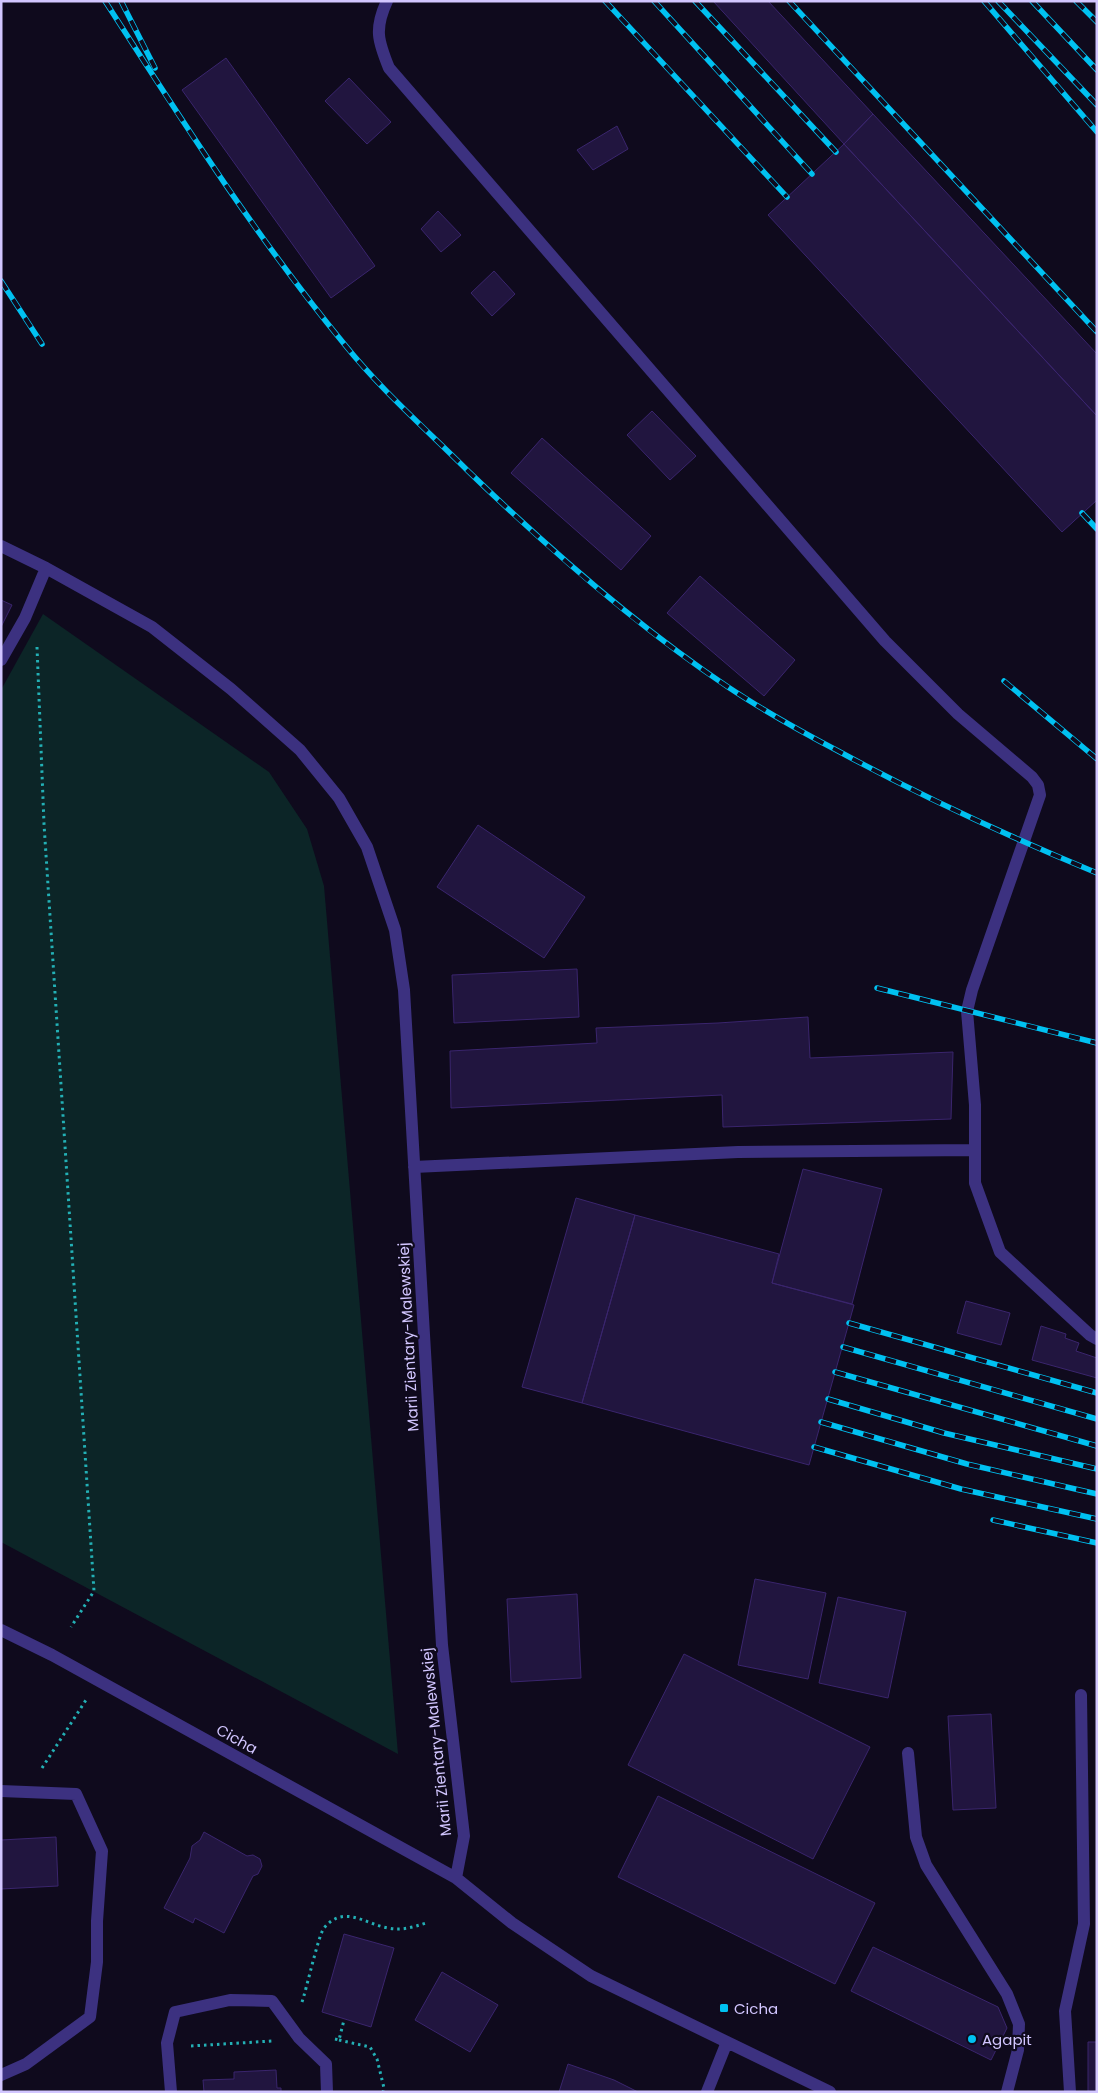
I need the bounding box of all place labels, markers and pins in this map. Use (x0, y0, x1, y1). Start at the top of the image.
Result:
place label: Cicha (734, 1998, 778, 2019)
marker: Cicha (718, 2002, 730, 2014)
place label: Agapit (982, 2029, 1032, 2050)
marker: Agapit (966, 2033, 978, 2045)

